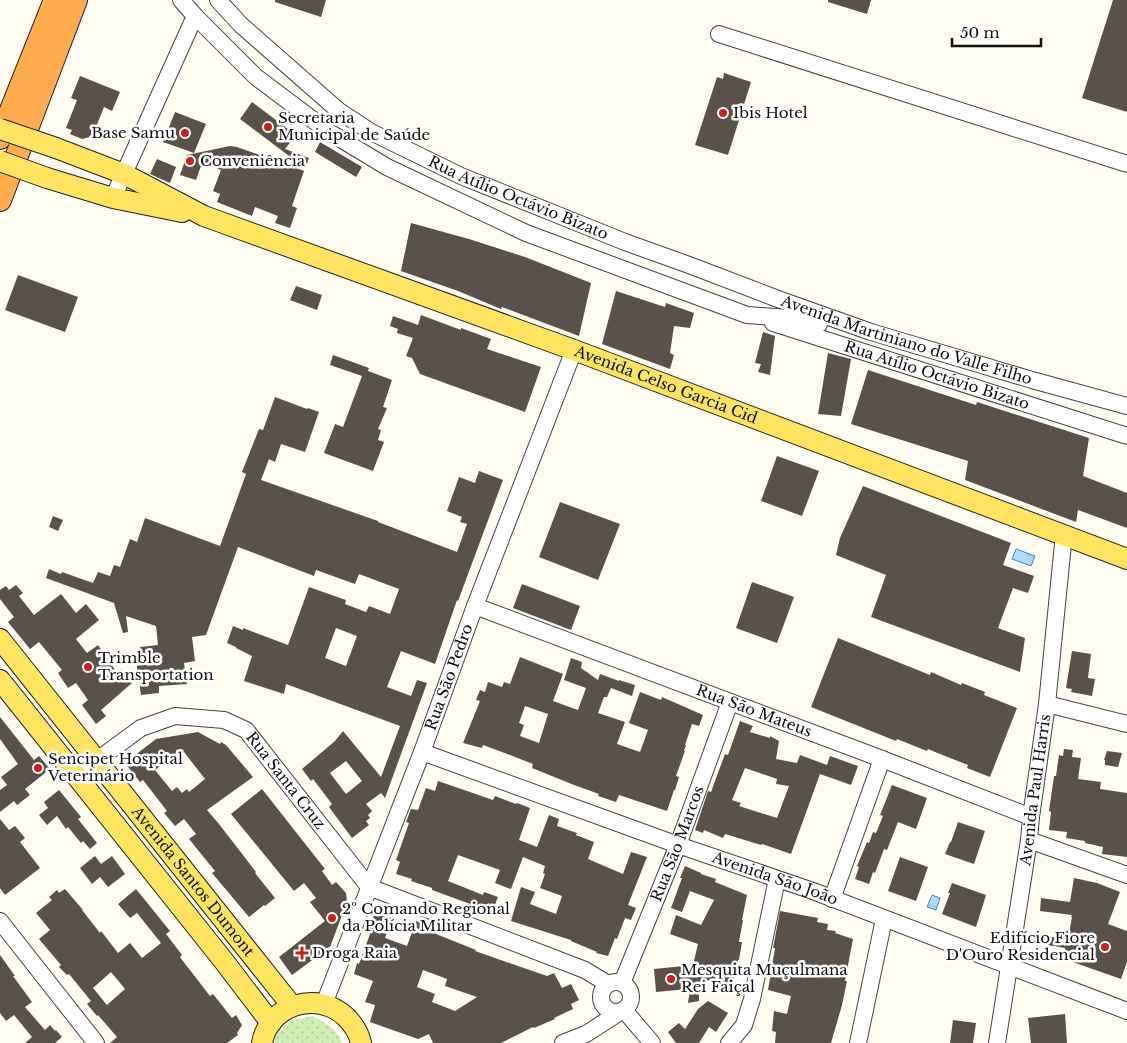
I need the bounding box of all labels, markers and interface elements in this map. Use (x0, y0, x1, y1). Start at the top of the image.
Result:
scale bar (952, 15, 1041, 47)
text: 50 m (960, 23, 1000, 42)
place label: Ibis Hotel (733, 103, 808, 122)
marker: Ibis Hotel (717, 107, 729, 119)
place label: Secretaria Municipal de Saúde (278, 108, 430, 144)
marker: Secretaria Municipal de Saúde (262, 121, 274, 133)
place label: Base Samu (91, 123, 175, 142)
marker: Base Samu (179, 127, 191, 139)
place label: Conveniência (200, 151, 306, 170)
street label: Rua Atílio Octávio Bizato (425, 151, 611, 243)
marker: Conveniência (184, 155, 196, 167)
street label: Avenida Martiniano do Valle Filho (778, 291, 1035, 389)
street label: Rua Atílio Octávio Bizato (842, 336, 1032, 413)
street label: Avenida Celso Garcia Cid (571, 341, 760, 427)
street label: Rua São Pedro (421, 621, 477, 733)
place label: Trimble Transportation (98, 648, 214, 684)
marker: Trimble Transportation (82, 661, 94, 673)
street label: Rua São Mateus (694, 680, 815, 741)
street label: Avenida Paul Harris (1015, 713, 1054, 868)
street label: Rua Santa Cruz (242, 728, 330, 833)
place label: Sencipet Hospital Veterinário (47, 749, 183, 785)
marker: Sencipet Hospital Veterinário (32, 762, 44, 774)
street label: Rua São Marcos (646, 783, 708, 904)
street label: Avenida Santos Dumont (127, 802, 259, 960)
street label: Avenida São João (709, 847, 841, 909)
place label: 2º Comando Regional da Polícia Militar (342, 899, 510, 935)
marker: 2º Comando Regional da Polícia Militar (326, 912, 338, 924)
place label: Edifício Fiore D'Ouro Residencial (946, 928, 1095, 964)
marker: Edifício Fiore D'Ouro Residencial (1099, 941, 1111, 953)
place label: Droga Raia (312, 943, 398, 962)
marker: Droga Raia (296, 947, 308, 959)
place label: Mesquita Muçulmana Rei Faiçal (681, 960, 848, 996)
marker: Mesquita Muçulmana Rei Faiçal (665, 973, 677, 985)

